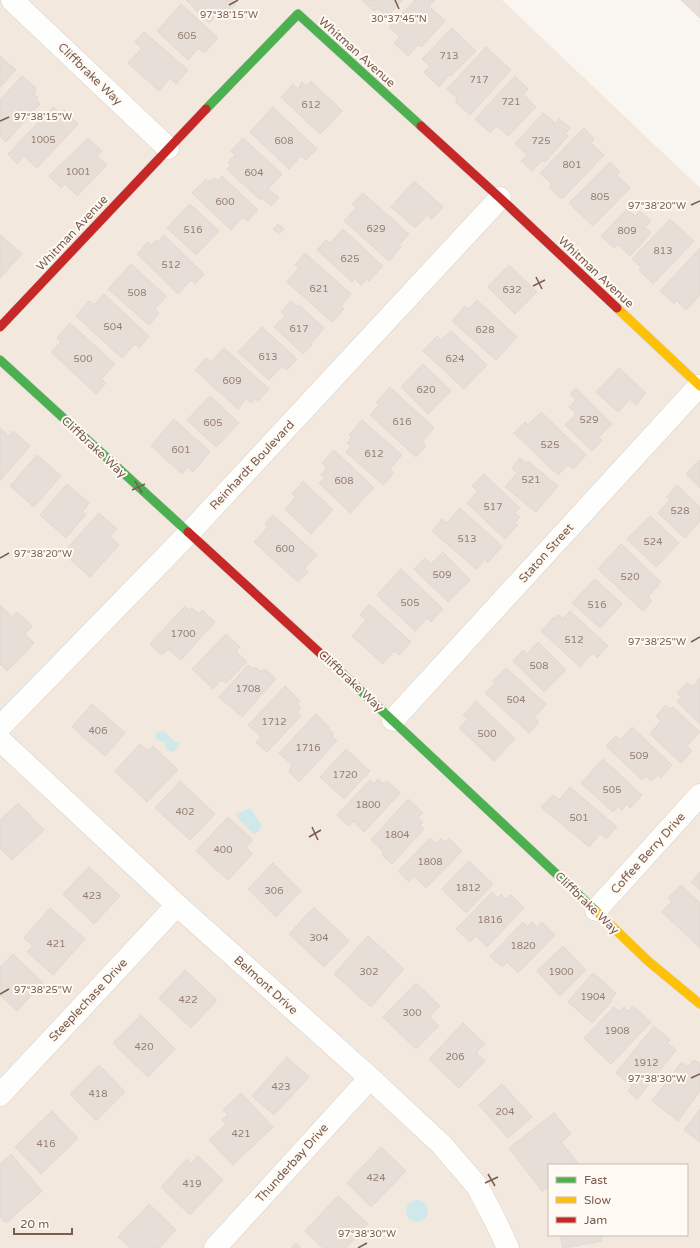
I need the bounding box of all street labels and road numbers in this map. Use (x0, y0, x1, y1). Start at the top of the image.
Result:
street label: Whitman Avenue (316, 14, 398, 90)
street label: Cliffbrake Way (55, 40, 125, 108)
street label: Whitman Avenue (33, 192, 111, 274)
street label: Whitman Avenue (555, 233, 637, 311)
street label: Cliffbrake Way (59, 413, 130, 481)
street label: Reinhardt Boulevard (207, 417, 297, 513)
street label: Staton Street (516, 520, 577, 585)
street label: Cliffbrake Way (316, 647, 387, 715)
street label: Coffee Berry Drive (608, 809, 688, 896)
street label: Cliffbrake Way (552, 869, 622, 937)
street label: Belmont Drive (231, 953, 301, 1017)
street label: Steeplechase Drive (46, 955, 130, 1044)
street label: Thunderbay Drive (253, 1120, 331, 1205)

